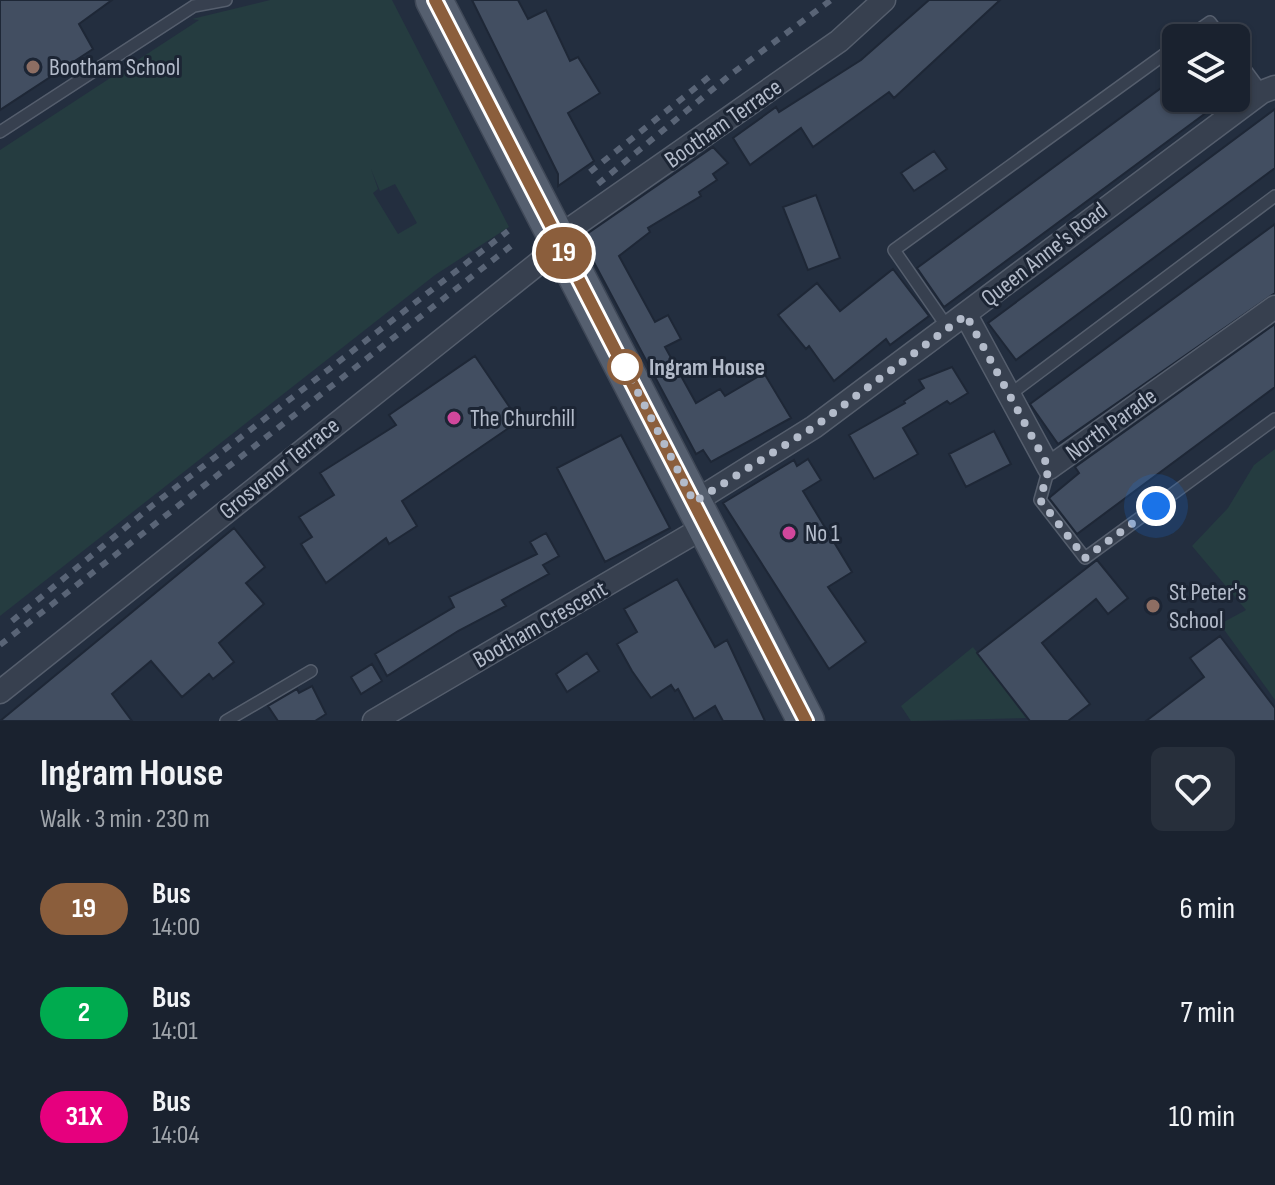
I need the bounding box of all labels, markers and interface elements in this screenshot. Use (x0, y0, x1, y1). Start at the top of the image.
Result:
map controls (1162, 24, 1250, 112)
button: layers (1162, 24, 1250, 112)
place label: Bootham School (49, 53, 180, 82)
marker: Bootham School (24, 58, 42, 76)
street label: Bootham Terrace (659, 72, 787, 174)
street label: Queen Anne's Road (975, 196, 1113, 313)
line badge: 19 (528, 227, 600, 279)
text: 19 (552, 236, 576, 269)
marker: Ingram House (608, 350, 642, 384)
place label: Ingram House (649, 353, 765, 382)
street label: North Parade (1060, 382, 1162, 467)
place label: The Churchill (470, 404, 575, 433)
marker: The Churchill (445, 409, 463, 427)
street label: Grosvenor Terrace (213, 411, 345, 526)
your location (1136, 486, 1176, 526)
place label: No 1 (805, 519, 840, 548)
marker: No 1 (780, 524, 798, 542)
street label: Bootham Crescent (468, 574, 612, 674)
place label: St Peter's School (1169, 578, 1246, 635)
marker: St Peter's School (1144, 597, 1162, 615)
button: heart (1151, 747, 1235, 831)
text: Ingram House (40, 751, 224, 796)
text: Walk · 3 min · 230 m (40, 804, 210, 835)
text: Bus (152, 876, 191, 912)
text: 6 min (1179, 891, 1235, 927)
text: 19 (72, 892, 96, 925)
text: 14:00 (152, 912, 200, 943)
text: Bus (152, 980, 191, 1016)
text: 7 min (1181, 995, 1235, 1031)
text: 2 (78, 996, 90, 1029)
text: 14:01 (152, 1016, 198, 1047)
text: Bus (152, 1084, 191, 1120)
text: 10 min (1169, 1099, 1235, 1135)
text: 31X (65, 1100, 103, 1133)
text: 14:04 (152, 1120, 199, 1151)

